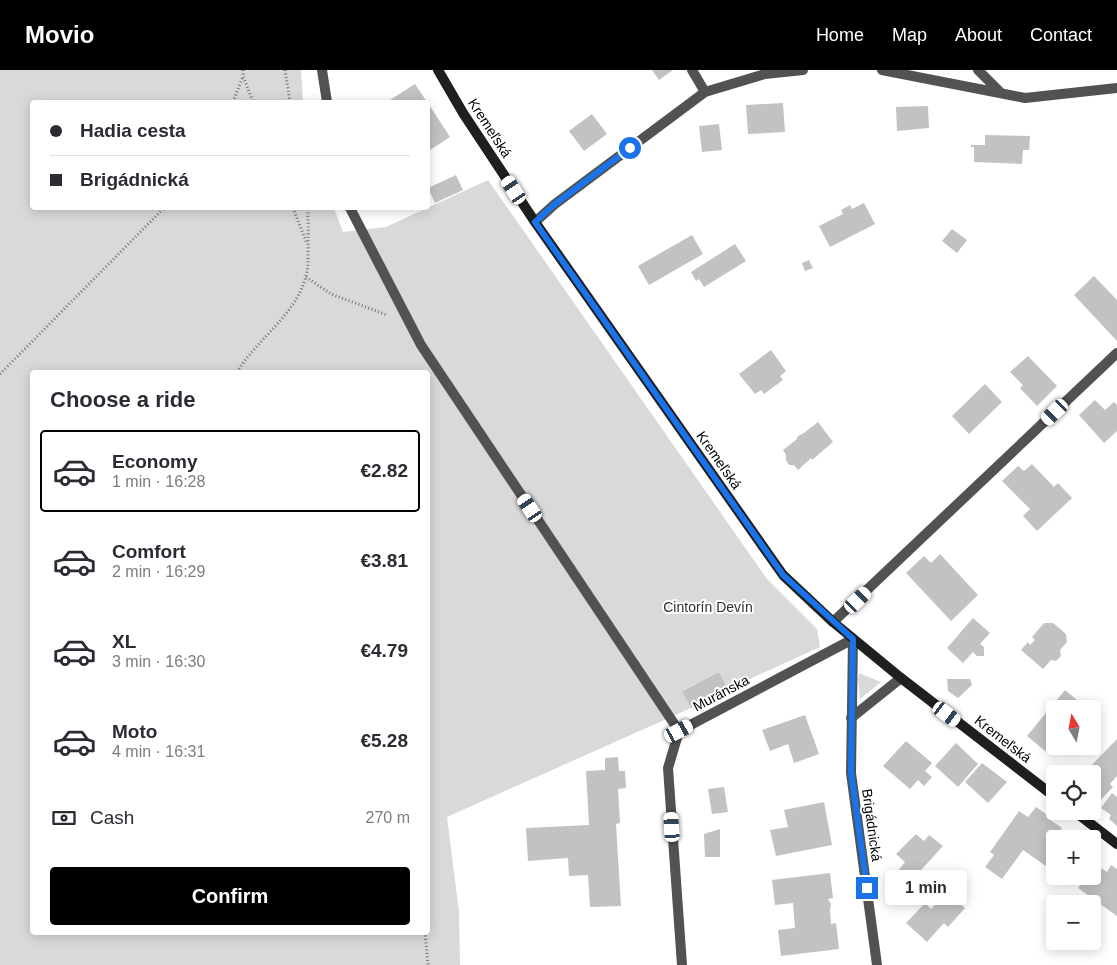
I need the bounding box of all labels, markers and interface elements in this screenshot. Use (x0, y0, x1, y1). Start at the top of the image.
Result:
text: Movio (25, 21, 94, 48)
text: Home (816, 25, 864, 45)
text: Map (892, 25, 927, 45)
text: About (955, 25, 1002, 45)
text: Contact (1030, 25, 1092, 45)
street label: Kremeľská (465, 96, 515, 161)
text: Hadia cesta (80, 120, 186, 141)
route start (619, 137, 641, 159)
text: Brigádnická (80, 169, 189, 190)
car (499, 173, 528, 207)
text: Choose a ride (50, 387, 195, 412)
car (1039, 396, 1071, 428)
street label: Kremeľská (693, 428, 745, 492)
icon: car (52, 449, 97, 494)
text: Economy (112, 451, 198, 472)
text: €2.82 (360, 460, 408, 481)
text: 1 min · 16:28 (112, 473, 205, 490)
car (515, 491, 544, 525)
icon: car (52, 539, 97, 584)
text: Comfort (112, 541, 186, 562)
text: €3.81 (360, 550, 408, 571)
text: 2 min · 16:29 (112, 563, 205, 580)
car (841, 584, 874, 616)
park label: Cintorín Devín (663, 599, 753, 615)
icon: car (52, 629, 97, 674)
text: XL (112, 631, 136, 652)
text: €4.79 (360, 640, 408, 661)
text: 3 min · 16:30 (112, 653, 205, 670)
street label: Muránska (690, 671, 752, 714)
car (930, 699, 963, 729)
north arrow (1046, 700, 1101, 755)
map controls (1046, 700, 1101, 950)
street label: Kremeľská (972, 712, 1035, 766)
car (662, 717, 695, 745)
icon: car (52, 719, 97, 764)
text: Moto (112, 721, 157, 742)
text: €5.28 (360, 730, 408, 751)
text: 4 min · 16:31 (112, 743, 205, 760)
button: locate (1046, 765, 1101, 820)
street label: Brigádnická (859, 788, 885, 863)
icon: cash (50, 804, 78, 832)
text: Cash (90, 807, 134, 828)
text: 270 m (366, 809, 410, 826)
car (663, 812, 680, 842)
button: + (1046, 830, 1101, 885)
button: Confirm (50, 867, 410, 925)
callout: 1 min (884, 870, 967, 906)
route end (856, 877, 878, 899)
text: 1 min (905, 879, 947, 896)
button: − (1046, 895, 1101, 950)

